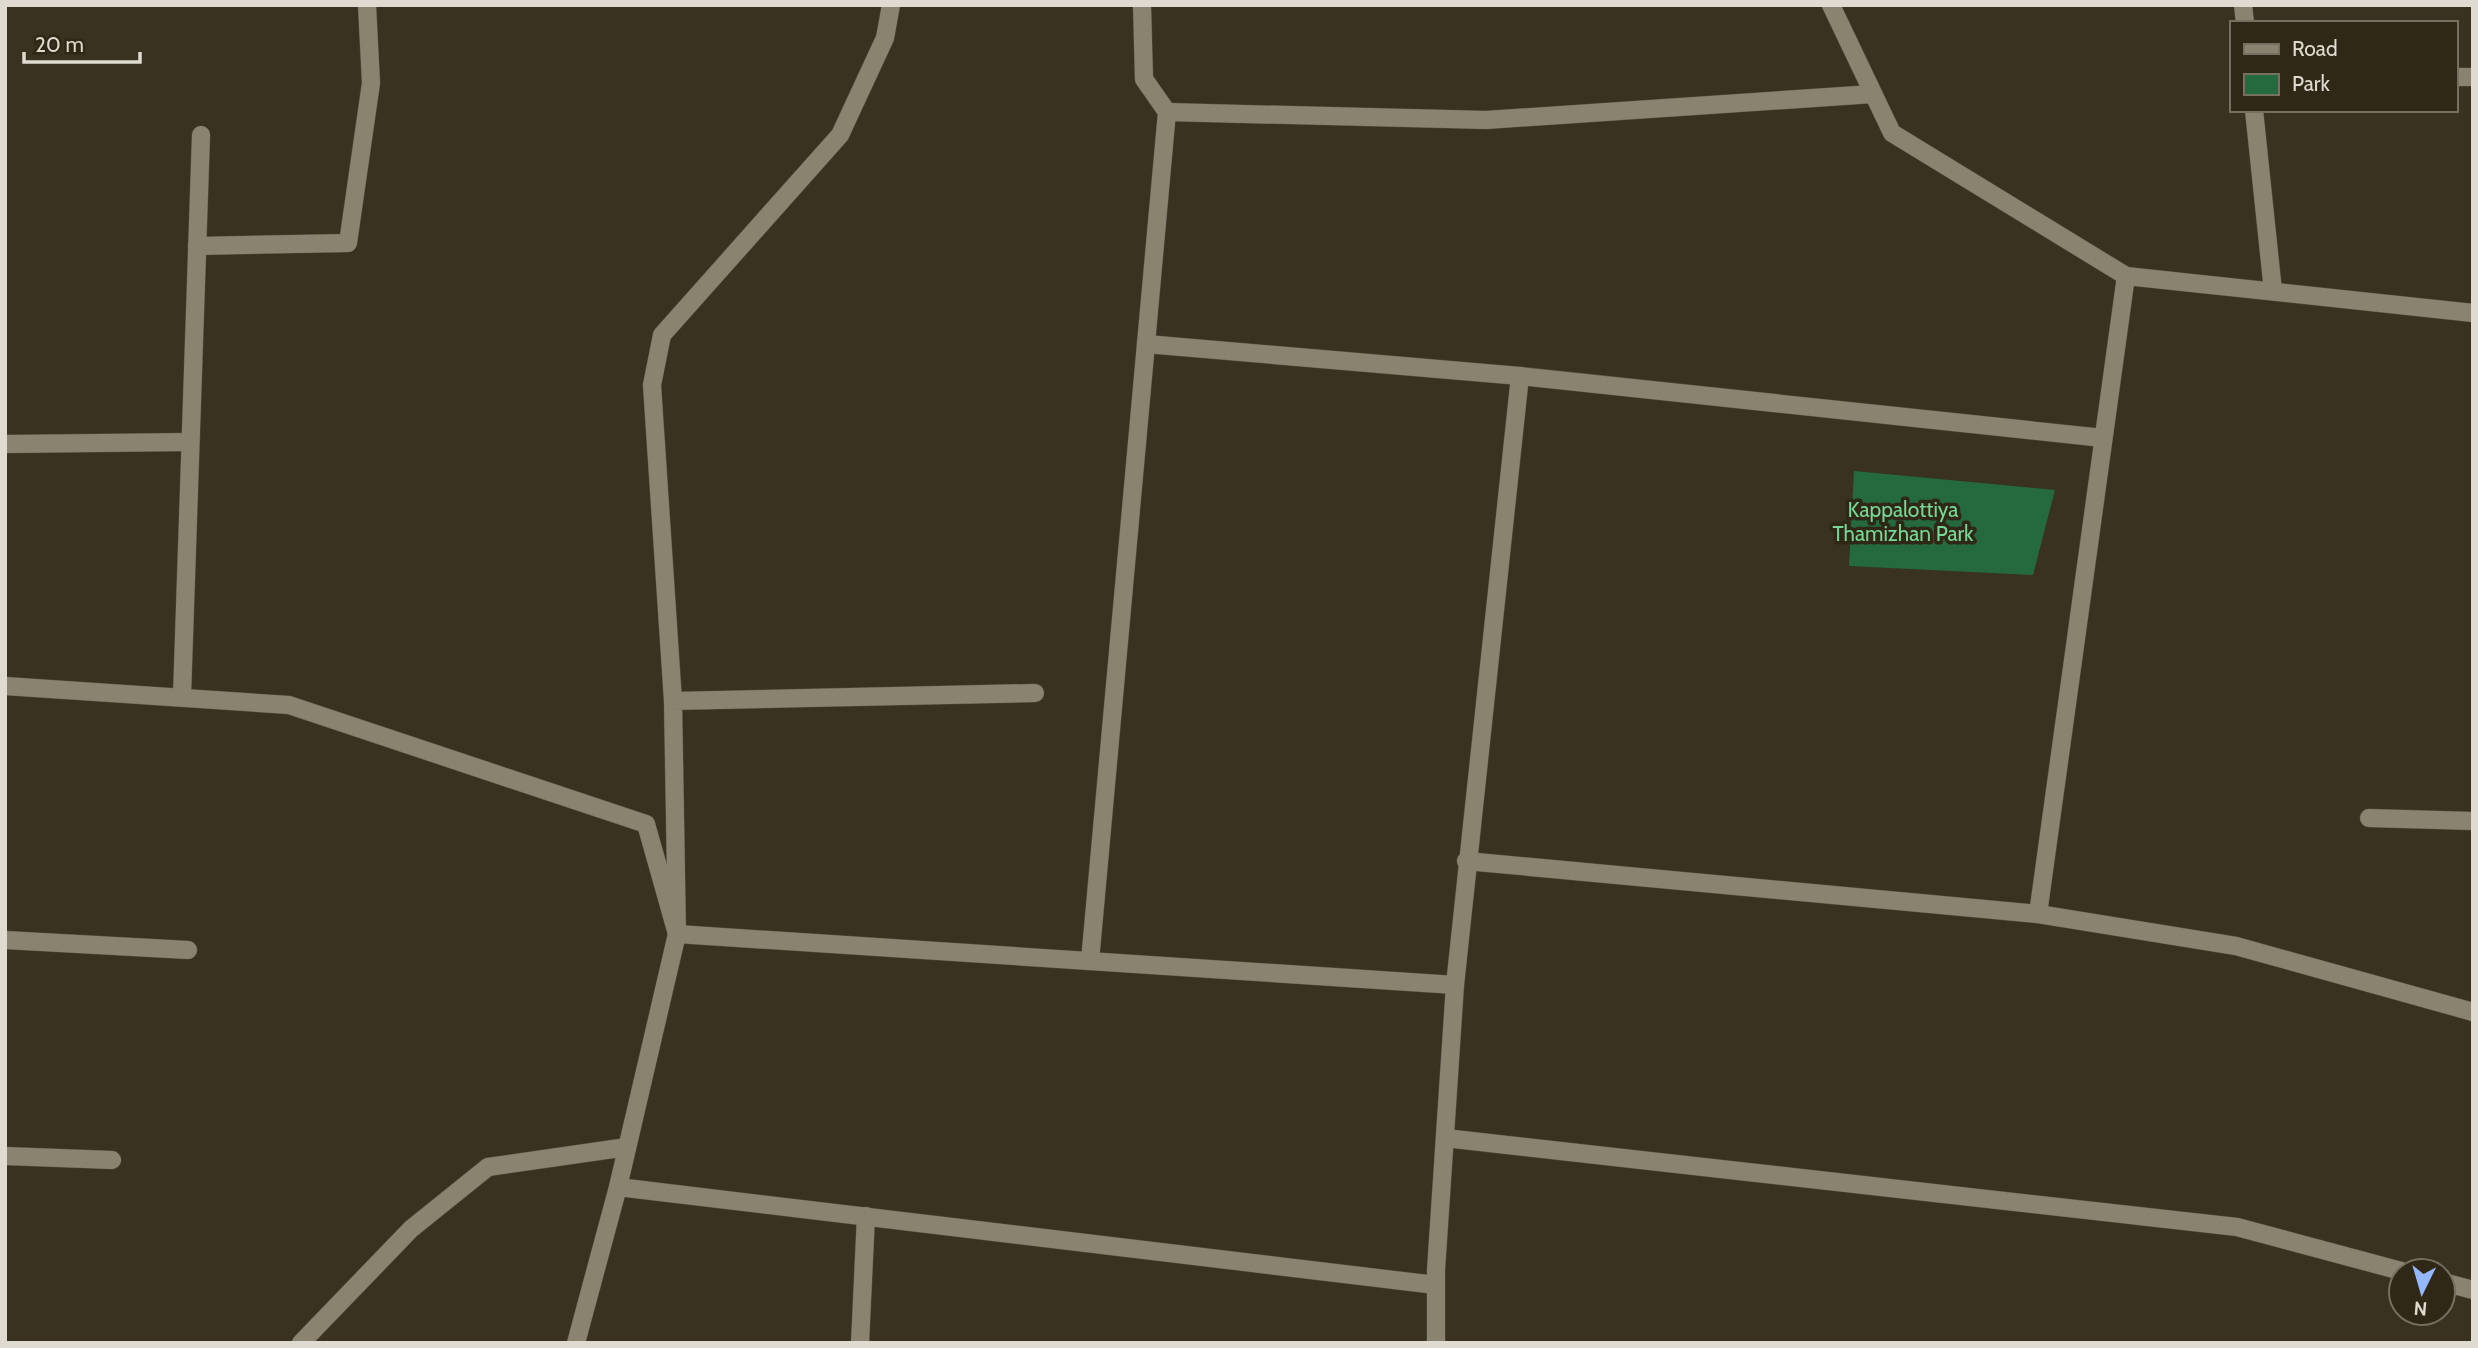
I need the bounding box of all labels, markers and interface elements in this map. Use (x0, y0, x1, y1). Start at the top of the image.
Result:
scale bar (24, 21, 140, 65)
legend (2230, 21, 2457, 112)
text: 20 m (35, 32, 84, 57)
text: Road (2292, 36, 2338, 61)
text: Park (2292, 71, 2330, 96)
park label: Kappalottiya Thamizhan Park (1832, 497, 1974, 546)
north arrow (2387, 1257, 2457, 1327)
text: N (2413, 1296, 2428, 1320)

